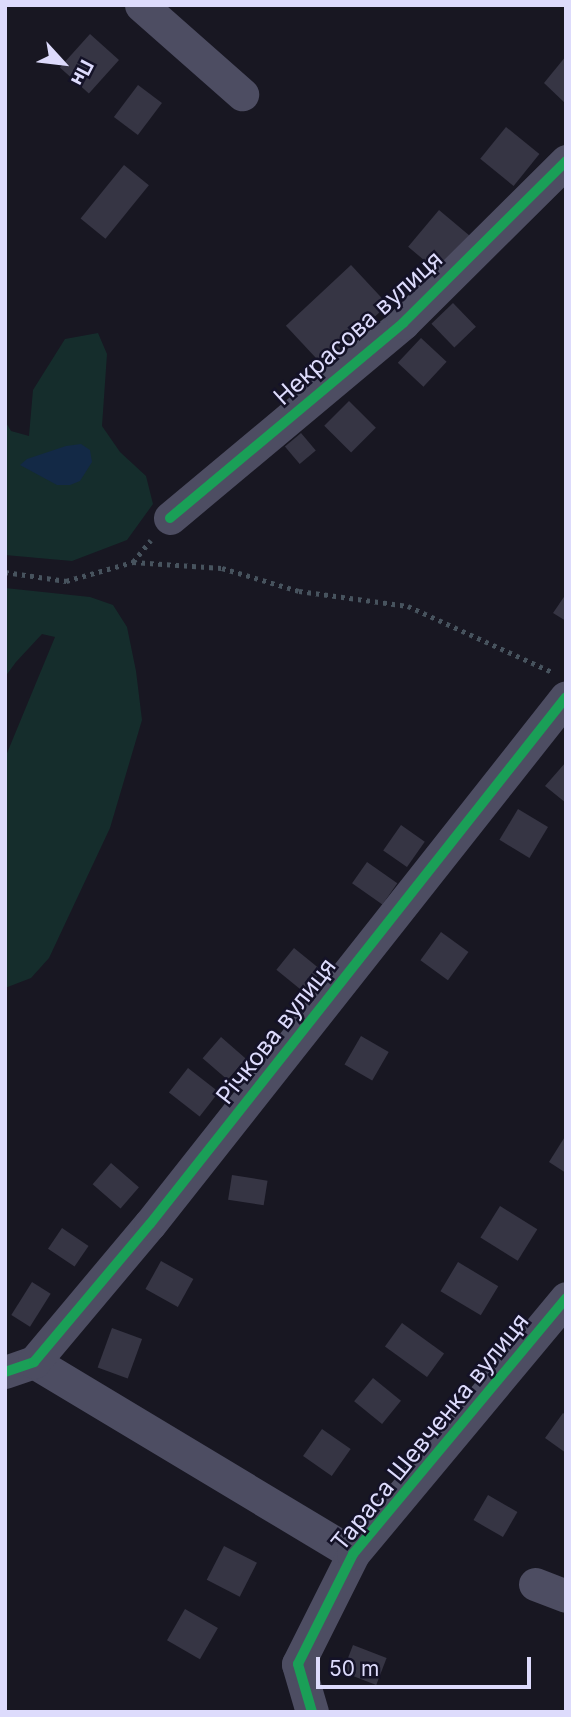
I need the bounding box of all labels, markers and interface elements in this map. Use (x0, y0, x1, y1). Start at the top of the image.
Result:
north arrow (28, 28, 98, 98)
text: Пн (66, 56, 98, 90)
street label: Некрасова вулиця (268, 245, 448, 411)
street label: Річкова вулиця (210, 952, 342, 1110)
street label: Тараса Шевченка вулиця (325, 1307, 535, 1557)
scale bar (319, 1644, 534, 1688)
text: 50 m (329, 1656, 379, 1681)

